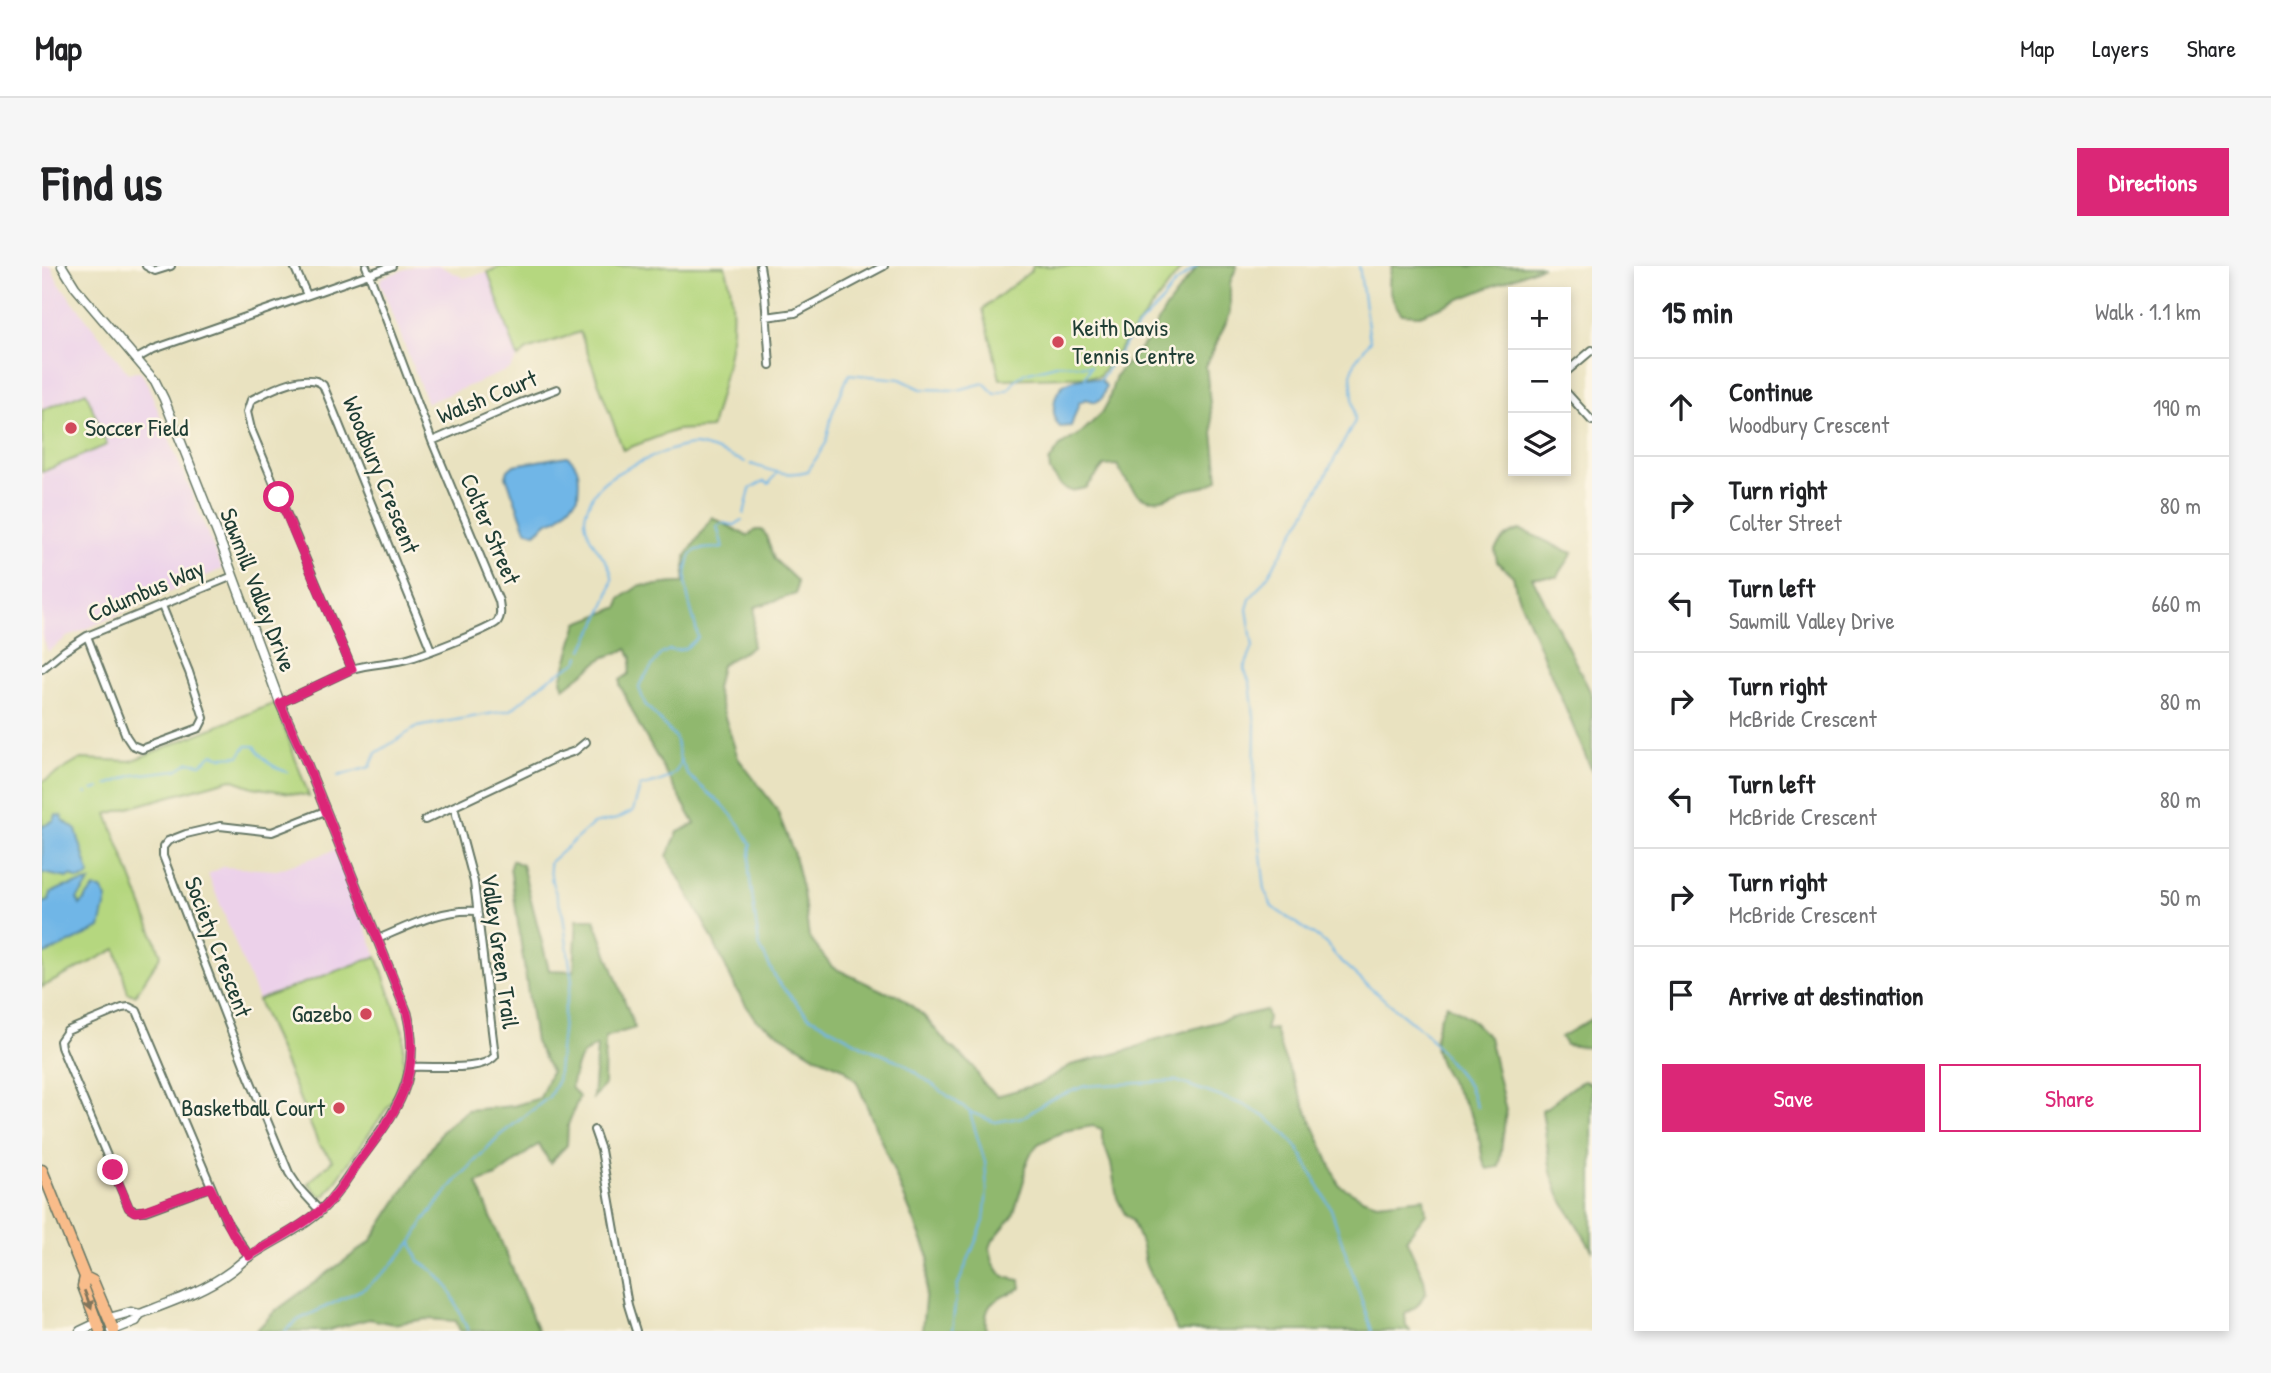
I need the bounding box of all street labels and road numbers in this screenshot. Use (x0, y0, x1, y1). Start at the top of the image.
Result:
street label: Walsh Court (432, 361, 542, 431)
street label: Woodbury Crescent (336, 391, 428, 559)
street label: Colter Street (453, 468, 529, 590)
street label: Sawmill Valley Drive (213, 503, 305, 676)
street label: Columbus Way (82, 551, 209, 629)
street label: Valley Green Trail (474, 871, 528, 1031)
street label: Society Crescent (177, 872, 261, 1022)

